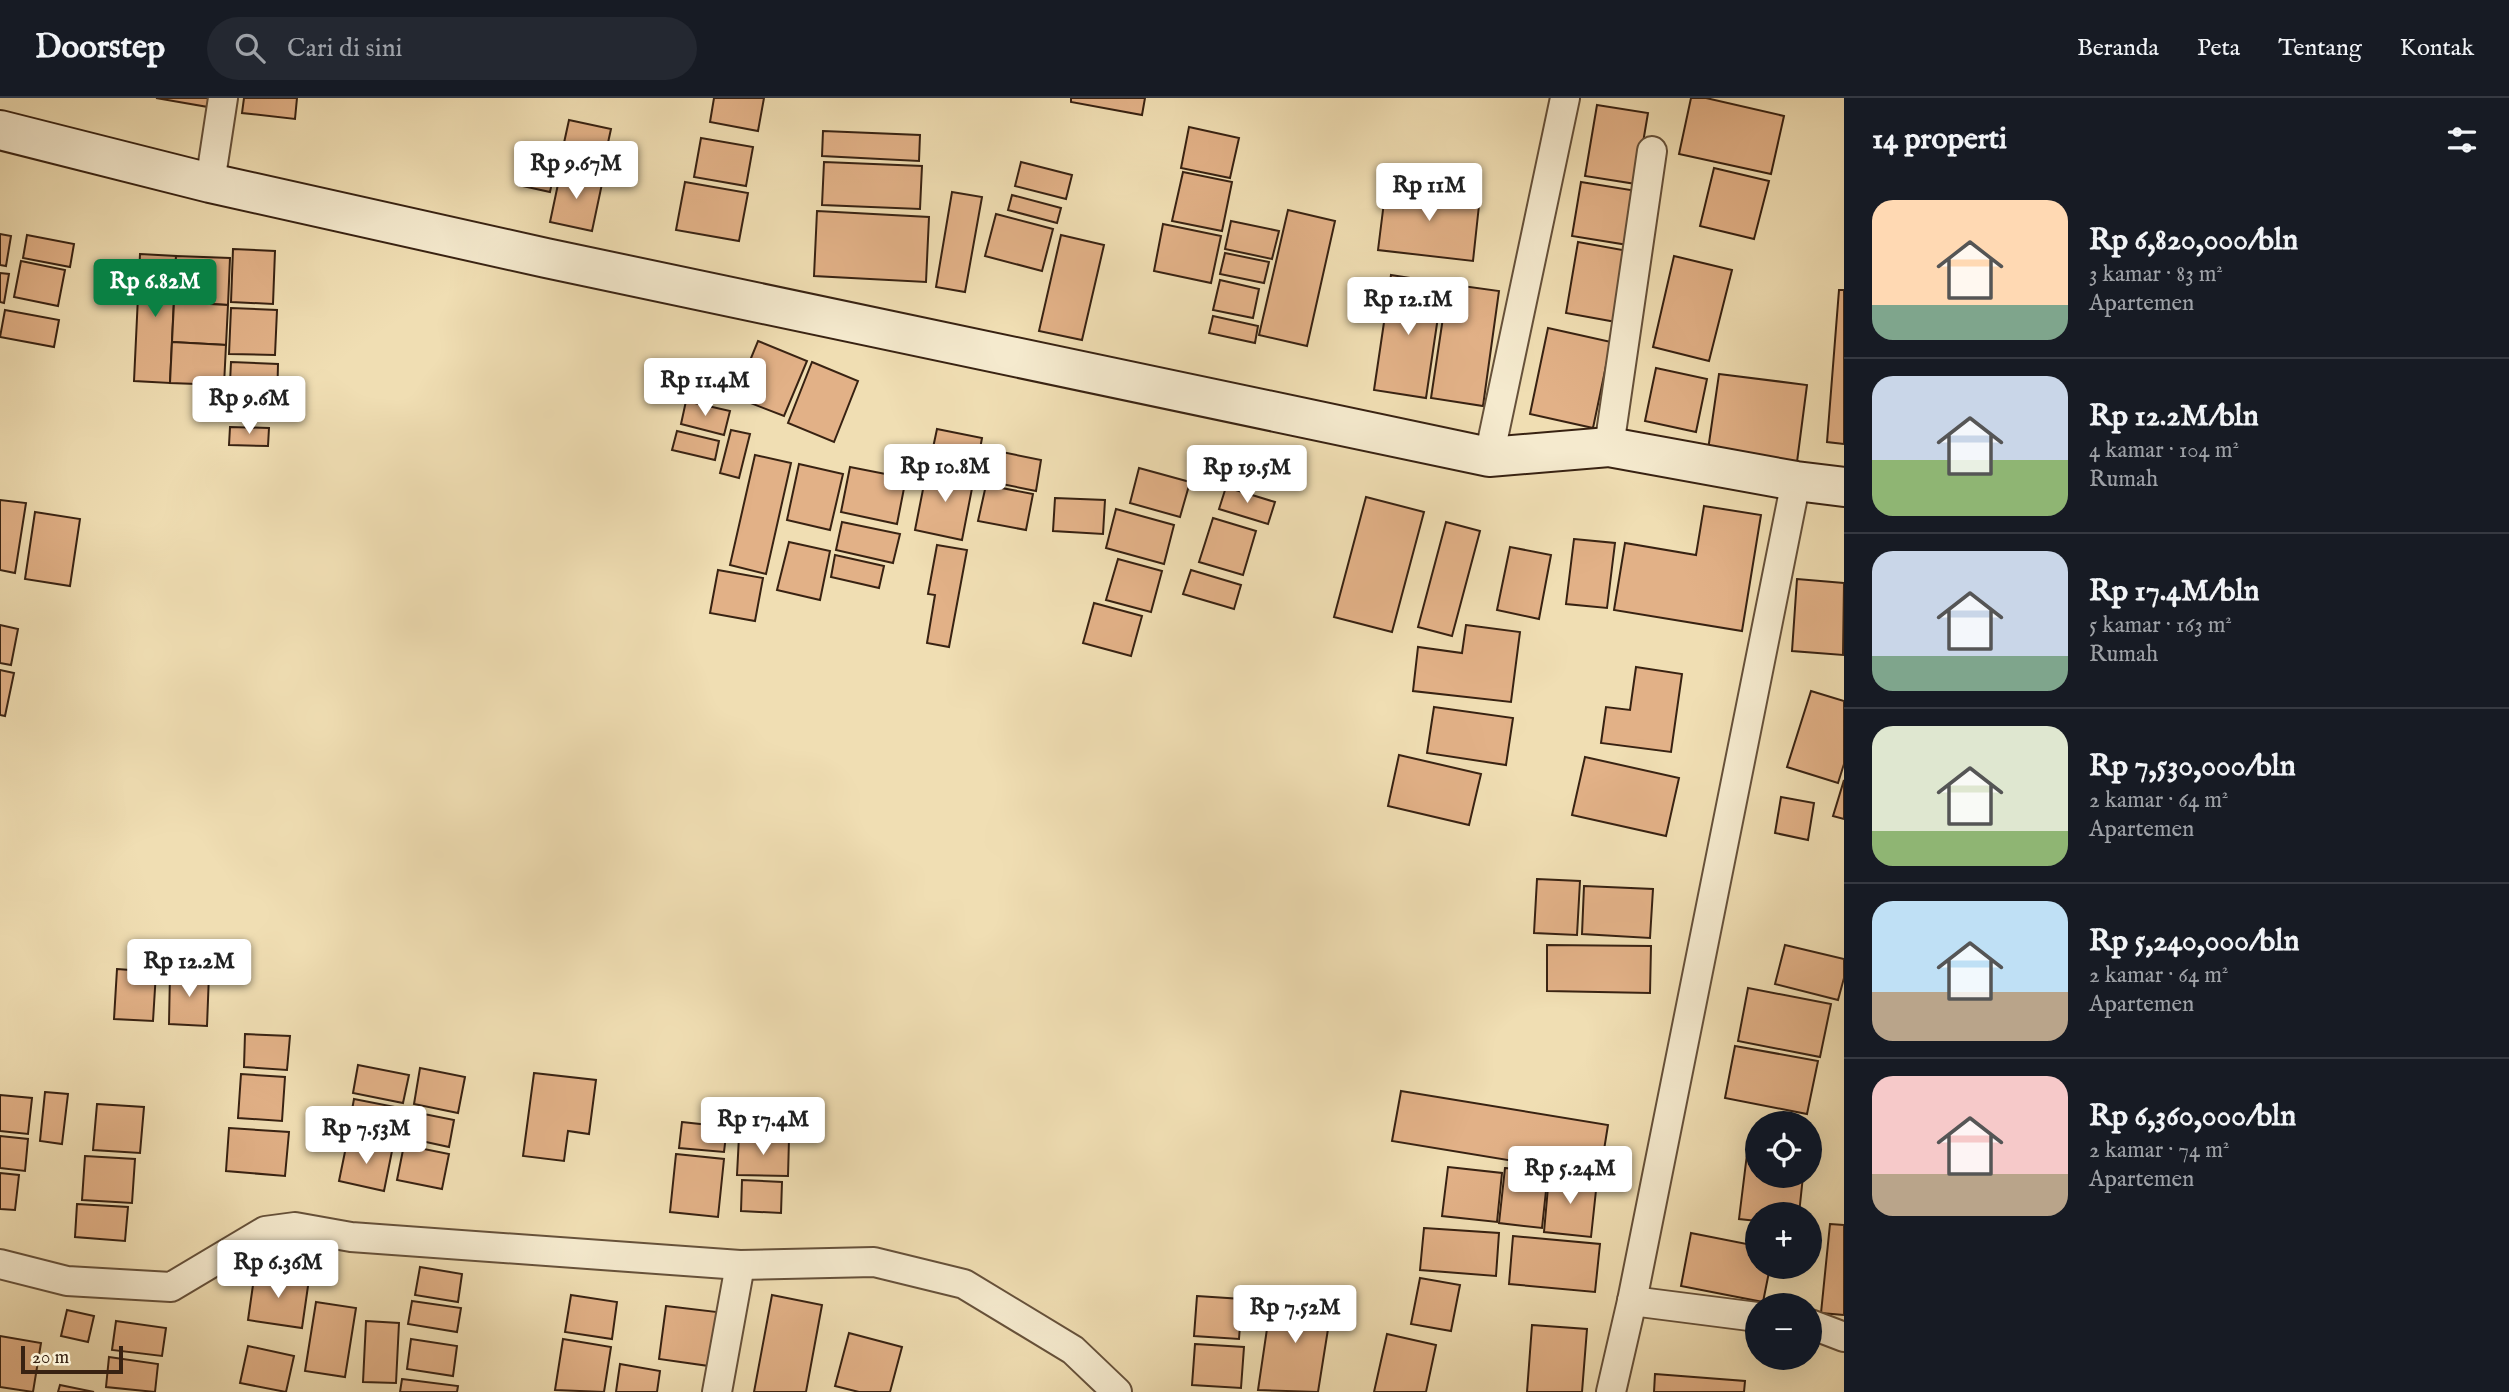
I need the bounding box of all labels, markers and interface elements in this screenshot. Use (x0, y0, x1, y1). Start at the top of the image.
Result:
search box (207, 17, 697, 80)
text: Doorstep (35, 27, 165, 69)
icon: search (231, 29, 269, 67)
text: Cari di sini (287, 32, 402, 65)
text: Beranda (2077, 33, 2159, 64)
text: Peta (2197, 33, 2240, 64)
text: Tentang (2278, 33, 2362, 64)
text: Kontak (2400, 33, 2474, 64)
text: 14 properti (1872, 121, 2007, 159)
icon: filters (2443, 121, 2481, 159)
pin: Rp 9.67M (504, 141, 648, 201)
text: Rp 9.67M (530, 149, 622, 178)
pin: Rp 11M (1372, 164, 1486, 223)
text: Rp 11M (1392, 171, 1466, 200)
text: Rp 6,820,000/bln (2089, 222, 2298, 260)
icon: home (1928, 228, 2012, 312)
pin: Rp 6.82M (83, 260, 227, 319)
text: 3 kamar · 83 m² (2089, 260, 2223, 289)
text: Rp 6.82M (110, 267, 200, 296)
pin: Rp 12.1M (1336, 278, 1480, 337)
text: Rp 12.1M (1363, 285, 1453, 314)
text: Apartemen (2089, 289, 2194, 318)
pin: Rp 11.4M (633, 358, 777, 418)
text: Rp 11.4M (660, 366, 750, 395)
pin: Rp 9.6M (184, 376, 314, 436)
text: Rp 9.6M (208, 384, 290, 413)
text: Rp 12.2M/bln (2089, 398, 2259, 436)
icon: home (1928, 404, 2012, 488)
text: 4 kamar · 104 m² (2089, 436, 2239, 465)
pin: Rp 10.8M (873, 444, 1017, 504)
pin: Rp 19.5M (1175, 446, 1319, 505)
text: Rp 10.8M (900, 452, 990, 481)
text: Rp 19.5M (1203, 453, 1291, 482)
text: Rumah (2089, 465, 2158, 494)
text: Rp 17.4M/bln (2089, 573, 2260, 611)
icon: home (1928, 579, 2012, 663)
text: 5 kamar · 163 m² (2089, 611, 2232, 640)
text: Rumah (2089, 640, 2158, 669)
text: Rp 7,530,000/bln (2089, 748, 2296, 786)
icon: home (1928, 754, 2012, 838)
text: 2 kamar · 64 m² (2089, 786, 2229, 815)
text: Apartemen (2089, 815, 2194, 844)
text: Rp 5,240,000/bln (2089, 923, 2299, 961)
icon: home (1928, 929, 2012, 1013)
pin: Rp 12.2M (117, 940, 261, 999)
text: Rp 12.2M (143, 947, 235, 976)
text: 2 kamar · 64 m² (2089, 961, 2229, 990)
text: Apartemen (2089, 990, 2194, 1019)
pin: Rp 17.4M (691, 1098, 835, 1157)
text: Rp 6,360,000/bln (2089, 1098, 2296, 1136)
icon: home (1928, 1104, 2012, 1188)
text: Rp 17.4M (717, 1105, 809, 1134)
pin: Rp 7.53M (294, 1107, 438, 1166)
map controls (1745, 1111, 1822, 1370)
button: locate (1745, 1111, 1822, 1188)
text: Rp 7.53M (321, 1114, 411, 1143)
text: 2 kamar · 74 m² (2089, 1136, 2230, 1165)
pin: Rp 5.24M (1498, 1146, 1642, 1206)
text: Rp 5.24M (1524, 1154, 1616, 1183)
text: Apartemen (2089, 1165, 2194, 1194)
button: + (1745, 1202, 1822, 1279)
pin: Rp 6.36M (206, 1240, 350, 1300)
text: Rp 6.36M (233, 1248, 323, 1277)
pin: Rp 7.52M (1223, 1286, 1367, 1345)
text: Rp 7.52M (1249, 1293, 1341, 1322)
button: − (1745, 1293, 1822, 1370)
scale bar (21, 1343, 122, 1375)
text: 20 m (32, 1346, 69, 1370)

